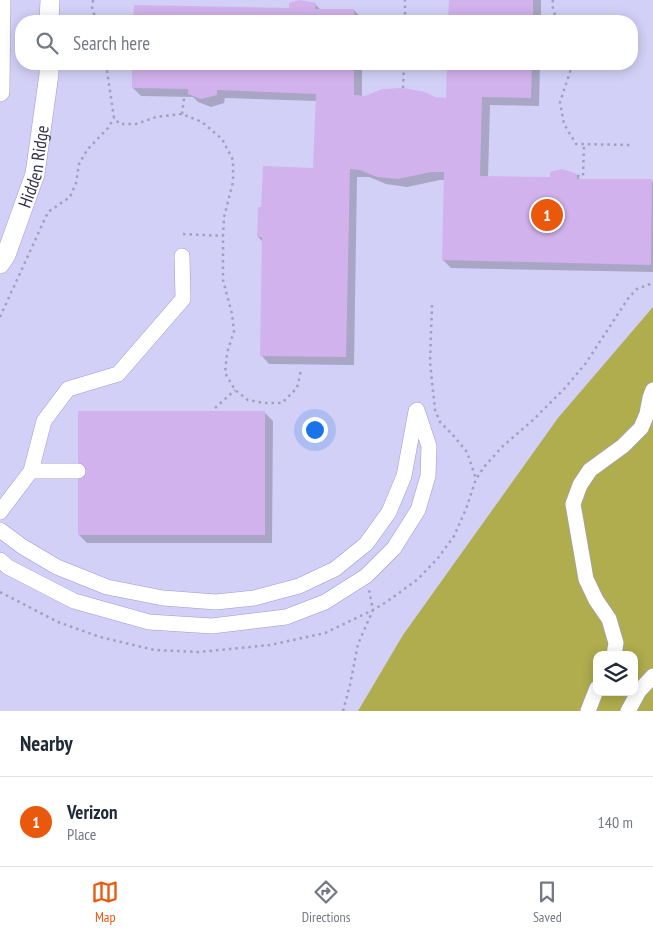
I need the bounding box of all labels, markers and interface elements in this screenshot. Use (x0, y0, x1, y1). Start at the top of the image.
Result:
search box (15, 15, 638, 70)
icon: search (33, 29, 61, 57)
text: Search here (73, 31, 150, 55)
street label: Hidden Ridge (12, 124, 53, 211)
pin: 1 (531, 196, 563, 234)
your location (302, 417, 328, 443)
map controls (593, 651, 638, 696)
button: layers (593, 651, 638, 696)
text: Nearby (20, 730, 73, 757)
text: Verizon (67, 800, 117, 824)
text: 1 (32, 812, 40, 832)
text: 140 m (598, 812, 633, 832)
text: Place (67, 824, 96, 844)
tab: Map (91, 878, 119, 926)
tab: Directions (302, 878, 350, 926)
tab: Saved (533, 878, 562, 926)

